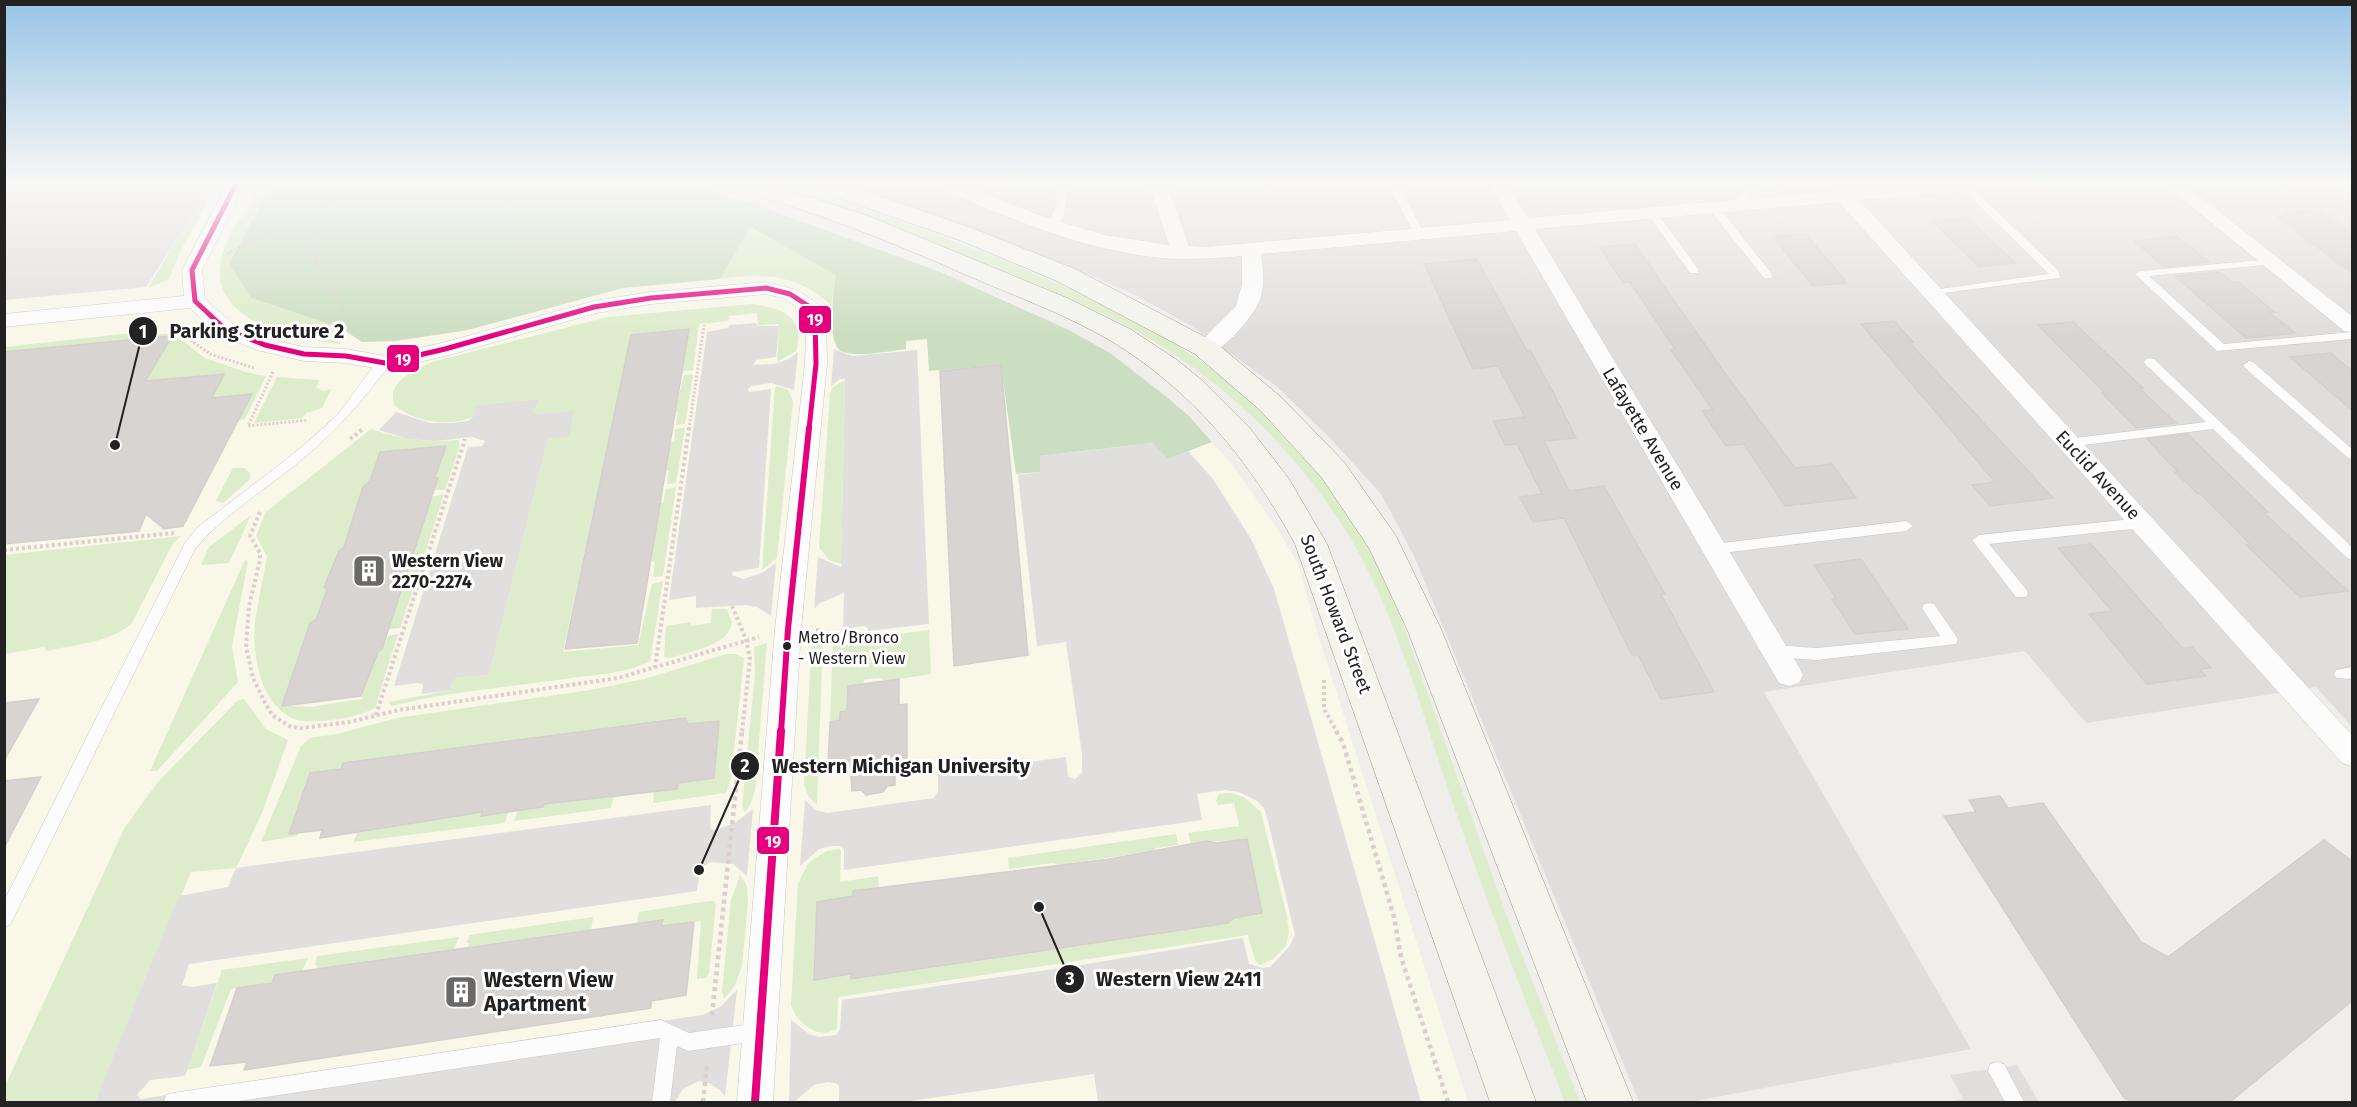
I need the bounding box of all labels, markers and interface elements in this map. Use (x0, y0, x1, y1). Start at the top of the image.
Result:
line badge: 19 (798, 305, 832, 334)
text: 19 (807, 310, 823, 329)
callout: Parking Structure 2 (128, 312, 357, 350)
text: Parking Structure 2 (170, 319, 344, 343)
text: 1 (139, 321, 147, 343)
line badge: 19 (386, 344, 420, 373)
text: 19 (395, 350, 411, 369)
street label: Lafayette Avenue (1598, 364, 1688, 494)
street label: Euclid Avenue (2051, 426, 2145, 524)
street label: South Howard Street (1296, 531, 1377, 697)
place label: Western View 2270-2274 (392, 550, 503, 593)
building icon: Western View 2270-2274 (351, 553, 387, 589)
place label: Metro/Bronco - Western View (798, 628, 906, 668)
marker: Metro/Bronco - Western View (781, 640, 793, 652)
callout: Western Michigan University (730, 747, 1042, 785)
text: Western Michigan University (772, 754, 1031, 778)
text: 2 (740, 755, 750, 777)
line badge: 19 (756, 826, 790, 855)
text: 19 (765, 832, 781, 851)
callout: Western View 2411 (1055, 960, 1274, 998)
place label: Western View Apartment (483, 967, 614, 1017)
text: Western View 2411 (1096, 967, 1262, 991)
text: 3 (1064, 968, 1075, 990)
building icon: Western View Apartment (443, 974, 479, 1010)

